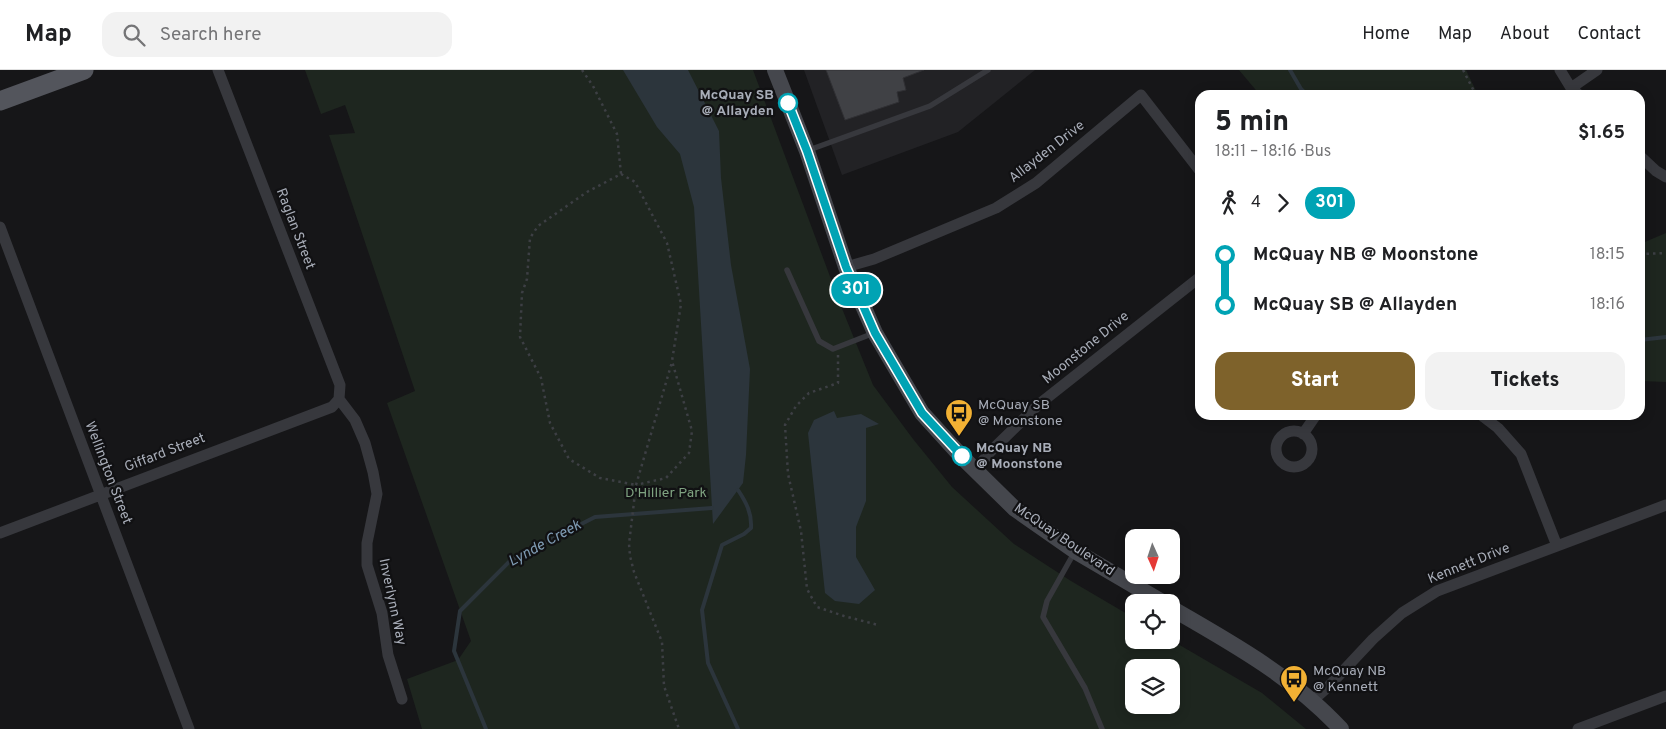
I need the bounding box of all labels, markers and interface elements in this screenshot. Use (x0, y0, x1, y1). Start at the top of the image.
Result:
search box (102, 12, 452, 57)
text: Map (25, 20, 72, 50)
icon: search (120, 21, 148, 49)
text: Search here (160, 23, 261, 47)
text: Home (1362, 23, 1410, 46)
text: Map (1438, 23, 1472, 46)
text: About (1500, 23, 1549, 46)
text: Contact (1577, 23, 1641, 46)
place label: McQuay SB @ Allayden (700, 87, 774, 120)
marker: McQuay SB @ Allayden (778, 93, 798, 113)
text: 5 min (1215, 105, 1289, 141)
street label: Allayden Drive (1006, 117, 1088, 187)
text: $1.65 (1578, 121, 1625, 145)
text: 18:11 – 18:16 · Bus (1215, 142, 1331, 162)
street label: Raglan Street (272, 186, 318, 272)
icon: walk (1215, 189, 1243, 217)
icon: forward (1269, 189, 1297, 217)
text: 301 (1315, 191, 1345, 214)
text: 4 (1251, 193, 1261, 213)
text: McQuay NB @ Moonstone (1253, 243, 1478, 267)
text: 18:15 (1590, 245, 1625, 265)
line badge: 301 (827, 274, 885, 306)
text: 301 (841, 278, 871, 301)
text: McQuay SB @ Allayden (1253, 293, 1457, 317)
text: 18:16 (1590, 295, 1625, 315)
street label: Moonstone Drive (1039, 308, 1133, 388)
button: Start (1215, 352, 1415, 410)
button: Tickets (1425, 352, 1625, 410)
place label: McQuay SB @ Moonstone (978, 397, 1063, 430)
bus stop icon: McQuay SB @ Moonstone (944, 398, 974, 437)
street label: Wellington Street (81, 419, 135, 527)
street label: Giffard Street (122, 430, 208, 476)
place label: McQuay NB @ Moonstone (976, 440, 1063, 473)
marker: McQuay NB @ Moonstone (952, 446, 972, 466)
park label: D'Hillier Park (625, 485, 707, 502)
street label: McQuay Boulevard (1011, 500, 1117, 580)
water label: Lynde Creek (505, 516, 585, 572)
north arrow (1125, 529, 1180, 584)
map controls (1125, 529, 1180, 714)
street label: Kennett Drive (1426, 540, 1512, 588)
street label: Inverlynn Way (375, 557, 409, 647)
button: locate (1125, 594, 1180, 649)
button: layers (1125, 659, 1180, 714)
place label: McQuay NB @ Kennett (1313, 663, 1386, 696)
bus stop icon: McQuay NB @ Kennett (1279, 664, 1309, 703)

